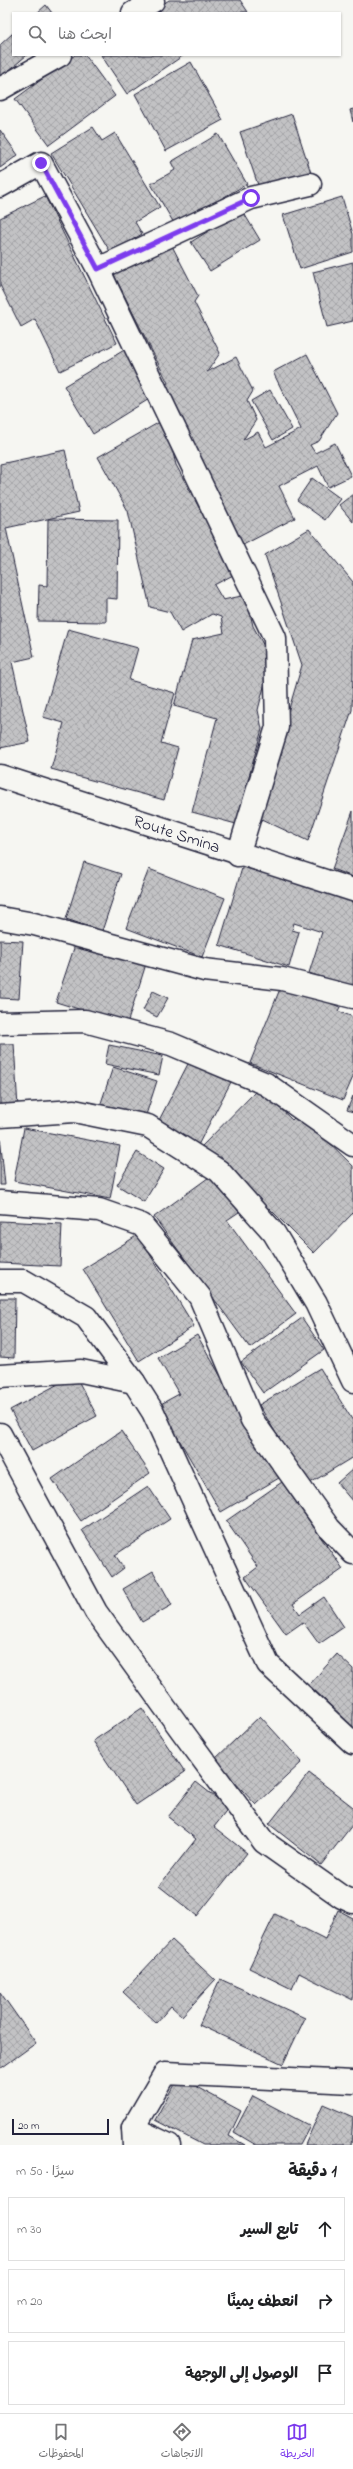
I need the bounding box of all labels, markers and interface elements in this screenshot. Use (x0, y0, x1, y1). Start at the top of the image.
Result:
search box (12, 12, 341, 56)
icon: search (26, 23, 48, 45)
text: ابحث هنا (58, 24, 112, 46)
route end (32, 154, 50, 172)
route start (242, 189, 260, 207)
street label: Route Smina (130, 809, 223, 860)
scale bar (12, 2117, 109, 2136)
text: 20 m (18, 2118, 40, 2134)
text: 1 دقيقة (288, 2159, 337, 2184)
text: سيرًا · 50 m (16, 2162, 74, 2181)
icon: ahead (314, 2218, 336, 2240)
text: تابع السير (241, 2219, 298, 2241)
text: 30 m (17, 2220, 41, 2239)
icon: right (314, 2290, 336, 2312)
text: انعطف يمينًا (227, 2291, 298, 2313)
text: 20 m (17, 2292, 42, 2311)
icon: arrive (314, 2362, 336, 2384)
text: الوصول إلى الوجهة (185, 2363, 298, 2385)
tab: المحفوظات (39, 2421, 84, 2463)
tab: الاتجاهات (161, 2421, 203, 2463)
tab: الخريطة (280, 2421, 315, 2463)

